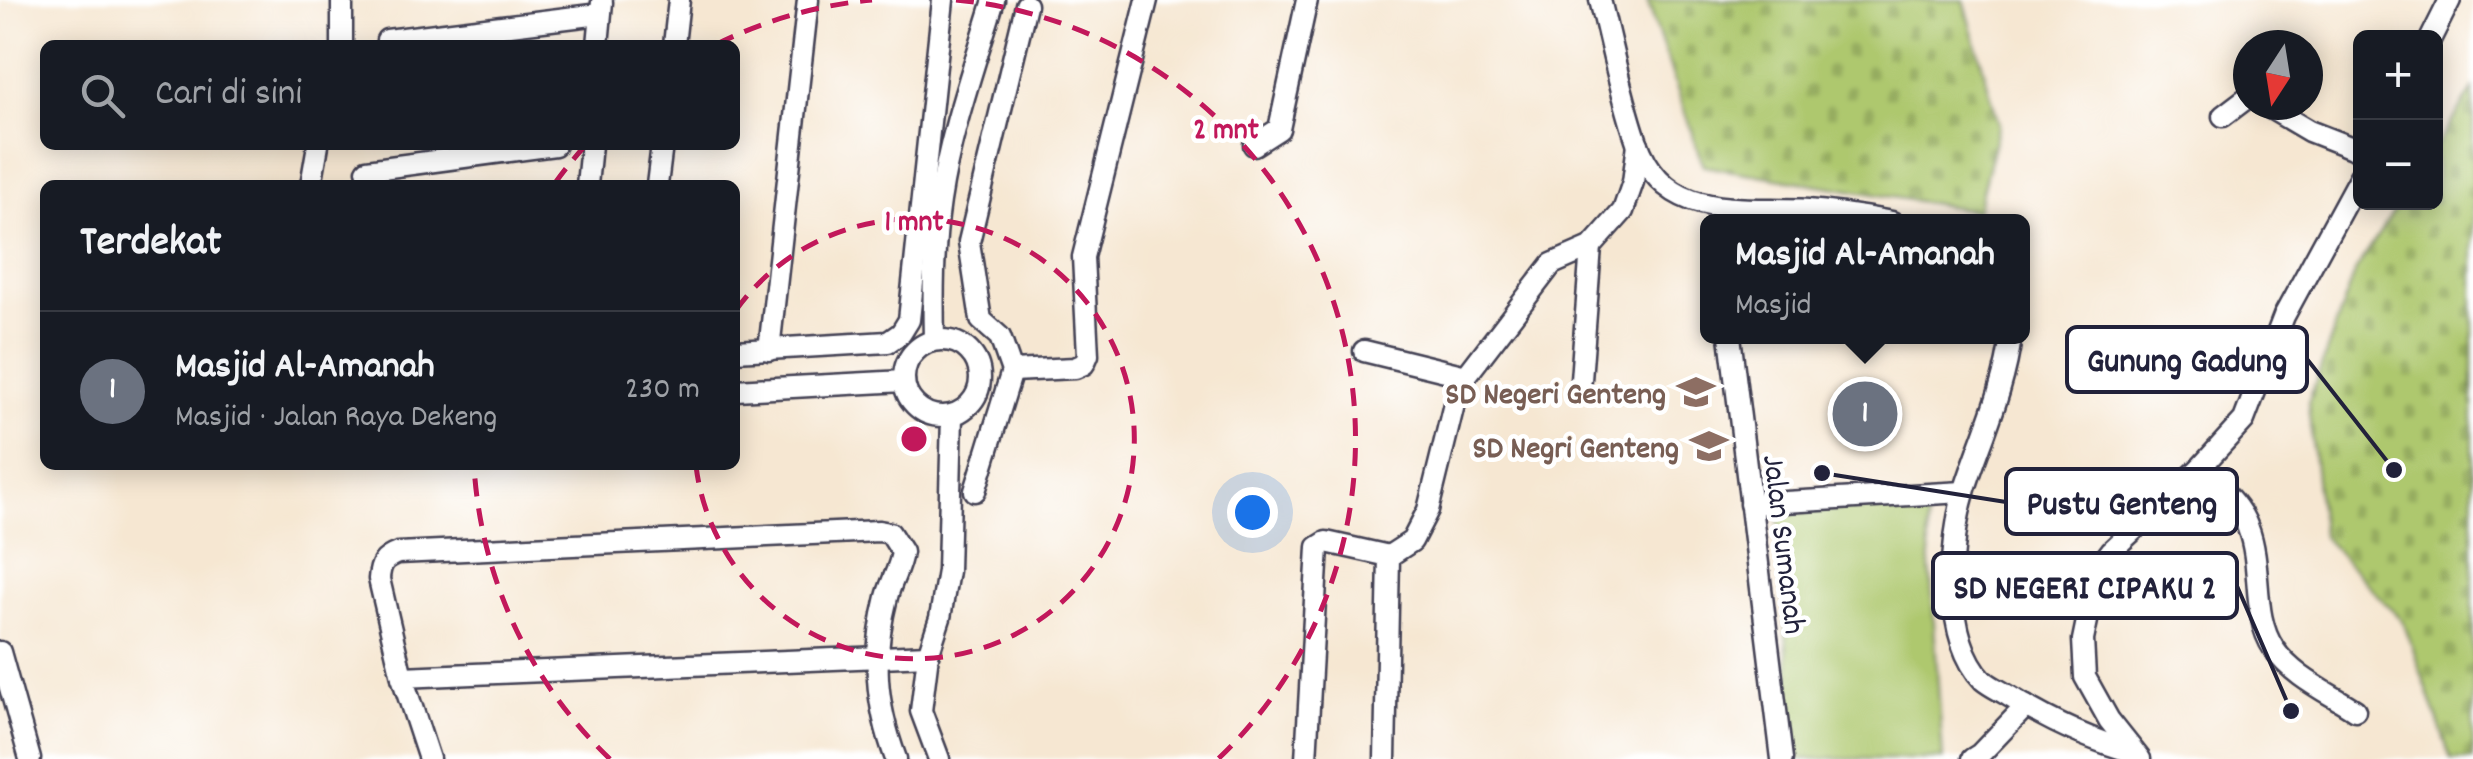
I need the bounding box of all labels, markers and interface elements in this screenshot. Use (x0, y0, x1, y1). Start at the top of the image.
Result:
north arrow (2233, 30, 2323, 120)
map controls (2353, 30, 2443, 210)
button: + (2353, 30, 2443, 120)
search box (40, 40, 740, 150)
icon: search (75, 68, 130, 123)
text: Cari di sini (155, 68, 302, 123)
text: 2 mnt (1193, 111, 1259, 154)
button: − (2353, 120, 2443, 210)
text: 1 mnt (885, 203, 943, 246)
popup (1700, 214, 2030, 344)
text: Terdekat (80, 215, 221, 275)
text: Masjid Al-Amanah (1735, 229, 1995, 284)
text: Masjid (1735, 284, 1812, 330)
callout: Gunung Gadung (2067, 327, 2307, 392)
text: Gunung Gadung (2087, 339, 2287, 389)
text: Masjid Al-Amanah (175, 341, 435, 396)
text: 1 (109, 368, 116, 414)
text: 230 m (625, 368, 700, 414)
school or university icon: SD Negeri Genteng (1675, 371, 1717, 413)
place label: SD Negeri Genteng (1445, 374, 1666, 420)
pin: 1 (1832, 376, 1898, 452)
text: Masjid · Jalan Raya Dekeng (175, 396, 497, 442)
centre of rings (896, 421, 932, 457)
school or university icon: SD Negri Genteng (1688, 425, 1730, 467)
place label: SD Negri Genteng (1472, 428, 1679, 474)
street label: Jalan Sumanah (1747, 452, 1815, 637)
callout: Pustu Genteng (2006, 469, 2237, 534)
text: Pustu Genteng (2027, 482, 2217, 532)
your location (1227, 487, 1278, 538)
callout: SD NEGERI CIPAKU 2 (1933, 553, 2237, 618)
text: SD NEGERI CIPAKU 2 (1953, 566, 2217, 616)

